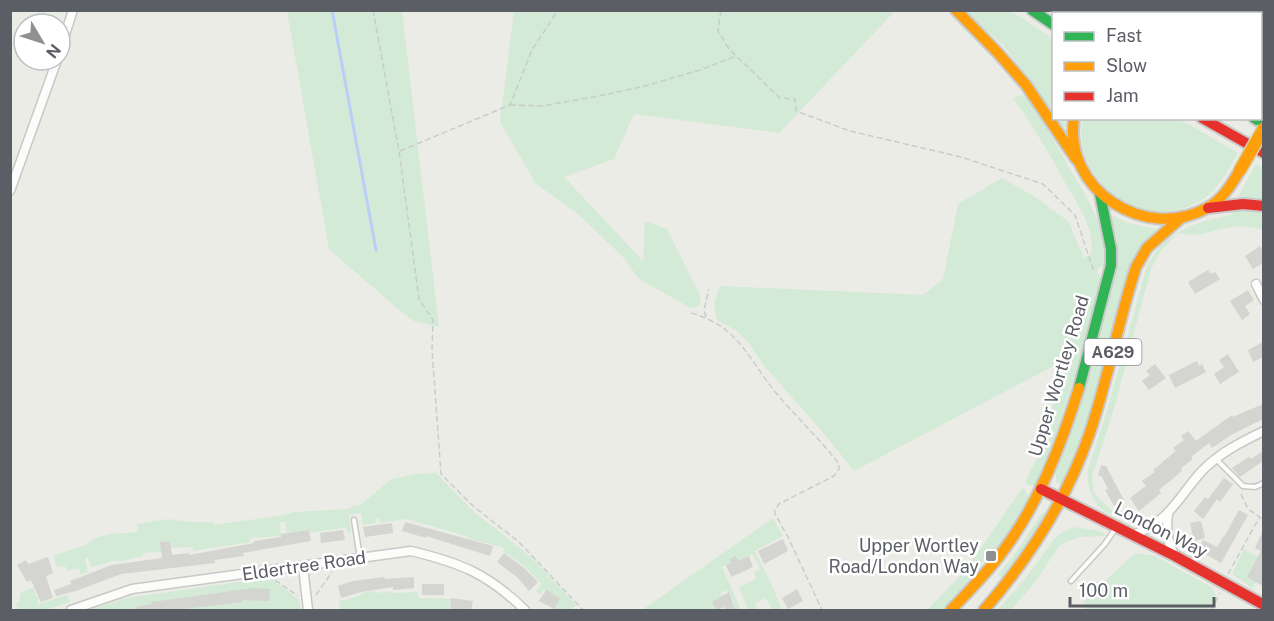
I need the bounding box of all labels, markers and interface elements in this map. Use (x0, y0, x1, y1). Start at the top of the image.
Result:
north arrow (12, 12, 72, 72)
legend (1052, 12, 1262, 120)
text: Fast (1106, 25, 1142, 46)
text: N (42, 40, 65, 62)
text: Slow (1106, 55, 1147, 76)
text: Jam (1106, 85, 1139, 106)
street label: Upper Wortley Road (1024, 293, 1093, 459)
road number: A629 (1084, 339, 1142, 365)
street label: London Way (1111, 497, 1212, 562)
place label: Upper Wortley Road/London Way (829, 535, 979, 577)
street label: Eldertree Road (241, 546, 367, 585)
marker: Upper Wortley Road/London Way (984, 549, 998, 563)
scale bar (1070, 570, 1214, 608)
text: 100 m (1079, 580, 1128, 601)

